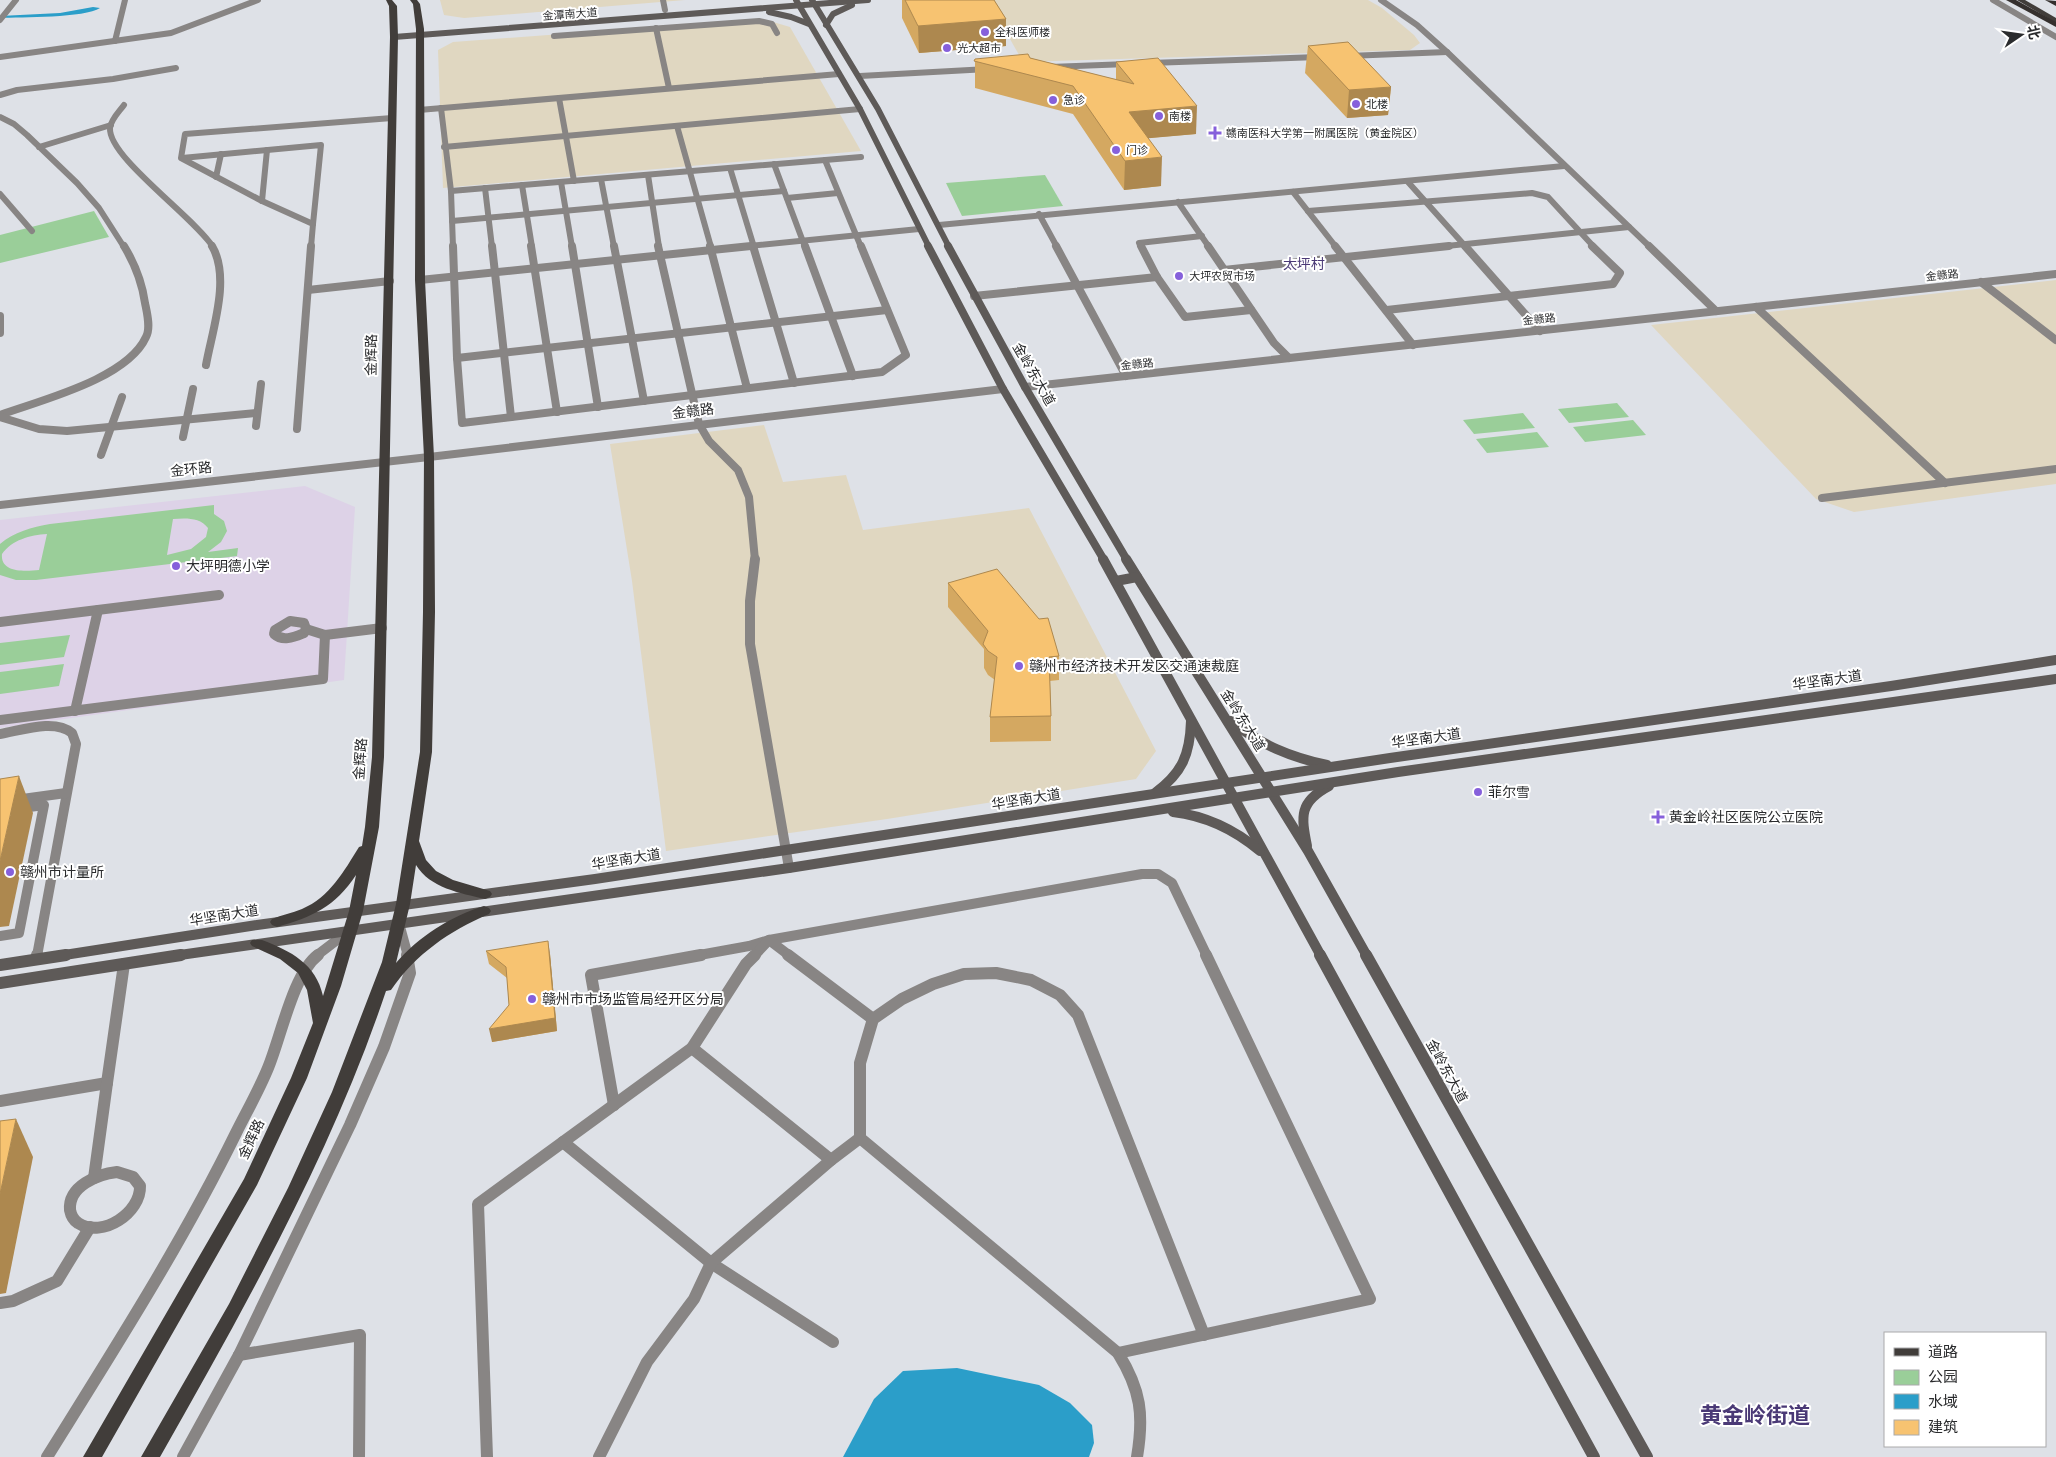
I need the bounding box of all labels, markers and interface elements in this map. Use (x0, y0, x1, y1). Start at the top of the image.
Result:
street label: 金潭南大道 (542, 6, 598, 23)
north arrow (1996, 10, 2046, 60)
text: 北 (2024, 23, 2043, 41)
marker: 全科医师楼 (979, 26, 991, 38)
place label: 全科医师楼 (995, 26, 1050, 39)
marker: 光大超市 (941, 42, 953, 54)
place label: 光大超市 (957, 42, 1001, 55)
marker: 急诊 (1047, 94, 1059, 106)
place label: 急诊 (1063, 94, 1085, 107)
marker: 北楼 (1350, 98, 1362, 110)
place label: 北楼 (1366, 98, 1388, 111)
marker: 南楼 (1153, 110, 1165, 122)
place label: 南楼 (1169, 110, 1191, 123)
marker: 赣南医科大学第一附属医院（黄金院区） (1208, 126, 1222, 140)
place label: 赣南医科大学第一附属医院（黄金院区） (1226, 127, 1424, 140)
marker: 门诊 (1110, 144, 1122, 156)
place label: 门诊 (1126, 144, 1148, 157)
district label: 太坪村 (1283, 256, 1325, 272)
street label: 金赣路 (1925, 267, 1959, 284)
marker: 大坪农贸市场 (1173, 270, 1185, 282)
place label: 大坪农贸市场 (1189, 270, 1255, 283)
street label: 金赣路 (1522, 311, 1556, 328)
street label: 金辉路 (363, 334, 379, 376)
street label: 金岭东大道 (1010, 340, 1058, 408)
street label: 金赣路 (1120, 356, 1154, 373)
street label: 金赣路 (671, 401, 715, 421)
street label: 金环路 (169, 459, 213, 479)
place label: 大坪明德小学 (186, 558, 270, 574)
marker: 大坪明德小学 (170, 560, 182, 572)
place label: 赣州市经济技术开发区交通速裁庭 (1029, 658, 1239, 674)
marker: 赣州市经济技术开发区交通速裁庭 (1013, 660, 1025, 672)
street label: 华坚南大道 (1791, 667, 1863, 693)
street label: 金岭东大道 (1218, 686, 1268, 754)
street label: 华坚南大道 (1390, 725, 1462, 751)
street label: 金辉路 (351, 737, 369, 781)
place label: 菲尔雪 (1488, 784, 1530, 800)
street label: 华坚南大道 (990, 786, 1062, 812)
marker: 菲尔雪 (1472, 786, 1484, 798)
place label: 黄金岭社区医院公立医院 (1669, 809, 1823, 825)
marker: 黄金岭社区医院公立医院 (1651, 810, 1665, 824)
street label: 华坚南大道 (590, 846, 662, 872)
place label: 赣州市计量所 (20, 864, 104, 880)
marker: 赣州市计量所 (4, 866, 16, 878)
street label: 华坚南大道 (188, 902, 260, 928)
place label: 赣州市市场监管局经开区分局 (542, 991, 724, 1007)
marker: 赣州市市场监管局经开区分局 (526, 993, 538, 1005)
street label: 金岭东大道 (1423, 1037, 1471, 1105)
street label: 金辉路 (235, 1117, 267, 1161)
legend (1884, 1332, 2046, 1447)
text: 道路 (1928, 1343, 1958, 1361)
text: 公园 (1928, 1368, 1958, 1386)
text: 水域 (1928, 1393, 1958, 1411)
district label: 黄金岭街道 (1700, 1403, 1810, 1428)
text: 建筑 (1928, 1418, 1958, 1436)

